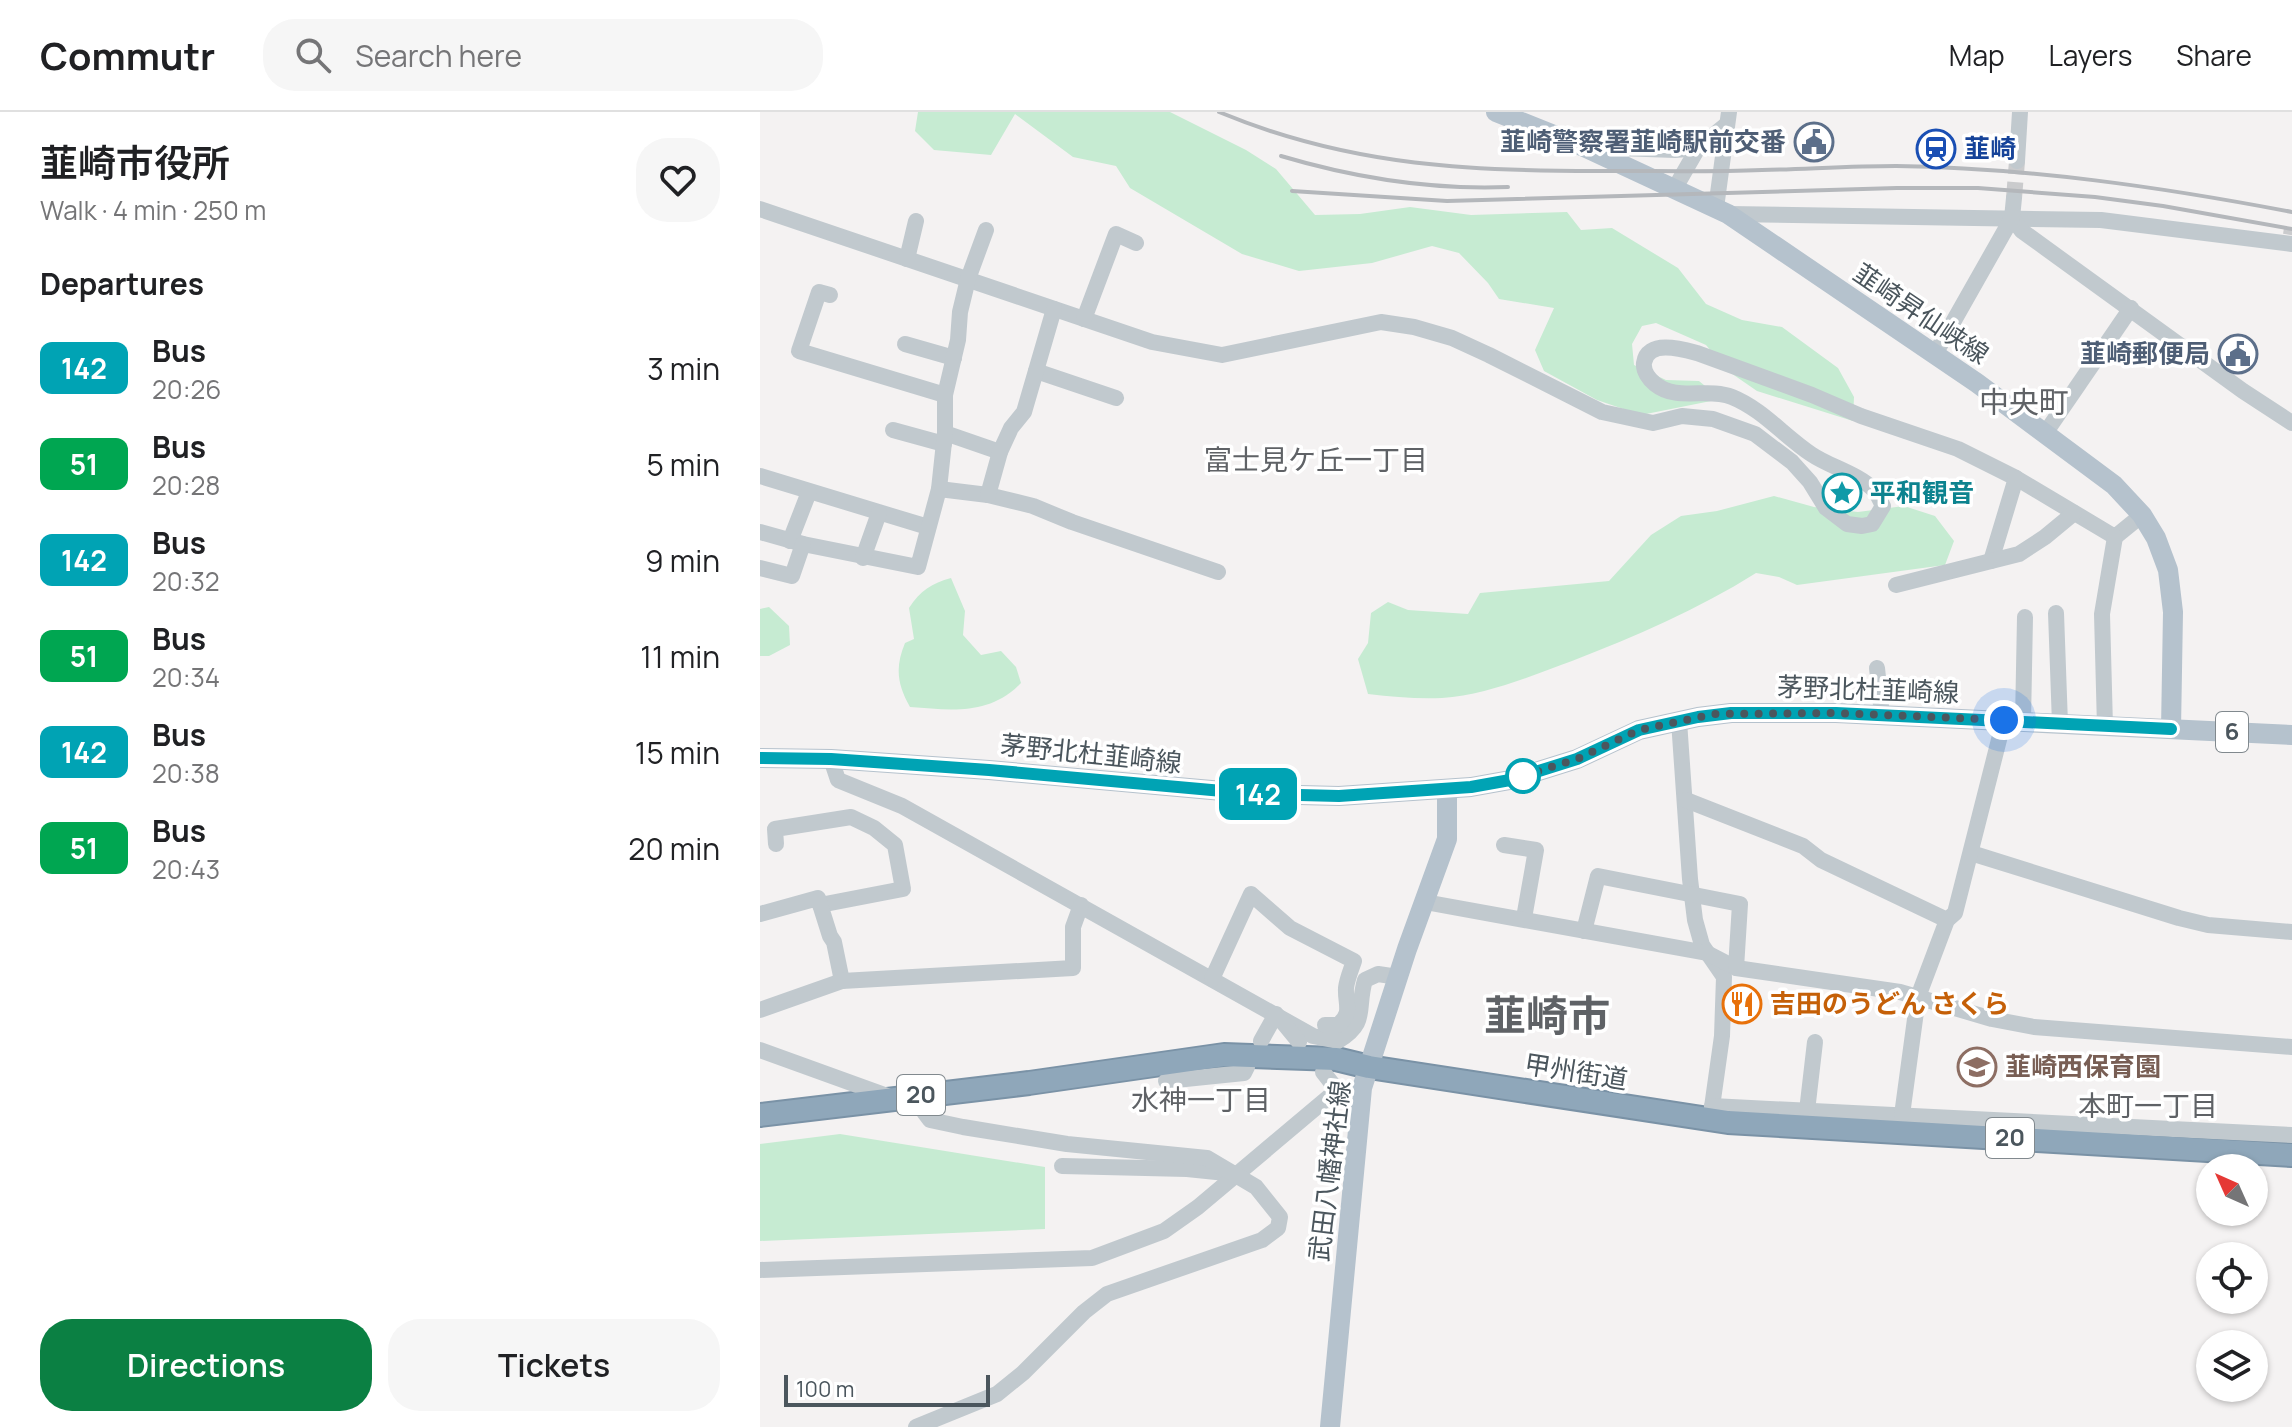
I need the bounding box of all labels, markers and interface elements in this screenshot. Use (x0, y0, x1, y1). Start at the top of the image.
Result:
search box (263, 19, 823, 91)
text: Commutr (40, 29, 215, 81)
icon: search (291, 33, 335, 77)
text: Search here (355, 35, 522, 76)
text: Map (1949, 36, 2005, 74)
text: Layers (2049, 36, 2132, 74)
text: Share (2176, 36, 2252, 74)
public building icon: 韮崎警察署韮崎駅前交番 (1793, 121, 1835, 163)
place label: 韮崎警察署韮崎駅前交番 (1500, 123, 1786, 159)
station icon: 韮崎 (1915, 128, 1957, 170)
place label: 韮崎 (1964, 130, 2016, 166)
text: 韮崎市役所 (40, 136, 230, 188)
button: heart (636, 138, 720, 222)
text: Walk · 4 min · 250 m (40, 192, 266, 228)
street label: 韮崎昇仙峡線 (1847, 255, 1996, 372)
text: Departures (40, 263, 204, 304)
text: Bus (152, 330, 206, 371)
public building icon: 韮崎郵便局 (2217, 333, 2259, 375)
place label: 韮崎郵便局 (2080, 335, 2210, 371)
text: 3 min (647, 348, 720, 389)
text: 142 (61, 349, 107, 387)
text: 20:26 (152, 371, 221, 407)
district label: 中央町 (1979, 381, 2069, 422)
text: Bus (152, 426, 206, 467)
district label: 富士見ケ丘一丁目 (1204, 440, 1428, 478)
text: 5 min (646, 444, 720, 485)
text: 51 (70, 445, 98, 483)
text: 20:28 (152, 467, 220, 503)
place icon: 平和観音 (1821, 472, 1863, 514)
place label: 平和観音 (1870, 474, 1974, 510)
text: Bus (152, 522, 206, 563)
text: 9 min (645, 540, 720, 581)
text: 142 (61, 541, 107, 579)
text: 20:32 (152, 563, 220, 599)
text: Bus (152, 618, 206, 659)
text: 11 min (640, 636, 720, 677)
text: 51 (70, 637, 98, 675)
text: 20:34 (152, 659, 220, 695)
street label: 茅野北杜韮崎線 (1776, 668, 1960, 710)
your location (1984, 700, 2024, 740)
road number: 6 (2216, 712, 2248, 752)
text: Bus (152, 714, 206, 755)
street label: 茅野北杜韮崎線 (999, 726, 1183, 780)
text: 15 min (635, 732, 720, 773)
text: 142 (61, 733, 107, 771)
text: 20:38 (152, 755, 220, 791)
unlabelled marker (1506, 759, 1540, 793)
line badge: 142 (1212, 768, 1304, 820)
text: 142 (1235, 775, 1281, 813)
text: Bus (152, 810, 206, 851)
text: 20 min (628, 828, 720, 869)
text: 51 (70, 829, 98, 867)
text: 20:43 (152, 851, 220, 887)
restaurant icon: 吉田のうどん さくら (1721, 983, 1763, 1025)
place label: 吉田のうどん さくら (1770, 985, 2009, 1021)
district label: 韮崎市 (1484, 986, 1610, 1044)
street label: 甲州街道 (1522, 1045, 1630, 1097)
school or university icon: 韮崎西保育園 (1956, 1046, 1998, 1088)
place label: 韮崎西保育園 (2005, 1048, 2161, 1084)
road number: 20 (897, 1075, 945, 1115)
street label: 武田八幡神社線 (1300, 1078, 1358, 1263)
district label: 水神一丁目 (1131, 1080, 1271, 1118)
district label: 本町一丁目 (2078, 1086, 2218, 1124)
road number: 20 (1986, 1118, 2034, 1158)
north arrow (2196, 1154, 2268, 1226)
map controls (2196, 1154, 2268, 1402)
button: locate (2196, 1242, 2268, 1314)
button: Directions (40, 1319, 372, 1411)
button: Tickets (388, 1319, 720, 1411)
button: layers (2196, 1330, 2268, 1402)
scale bar (784, 1371, 990, 1407)
text: 100 m (796, 1374, 854, 1404)

